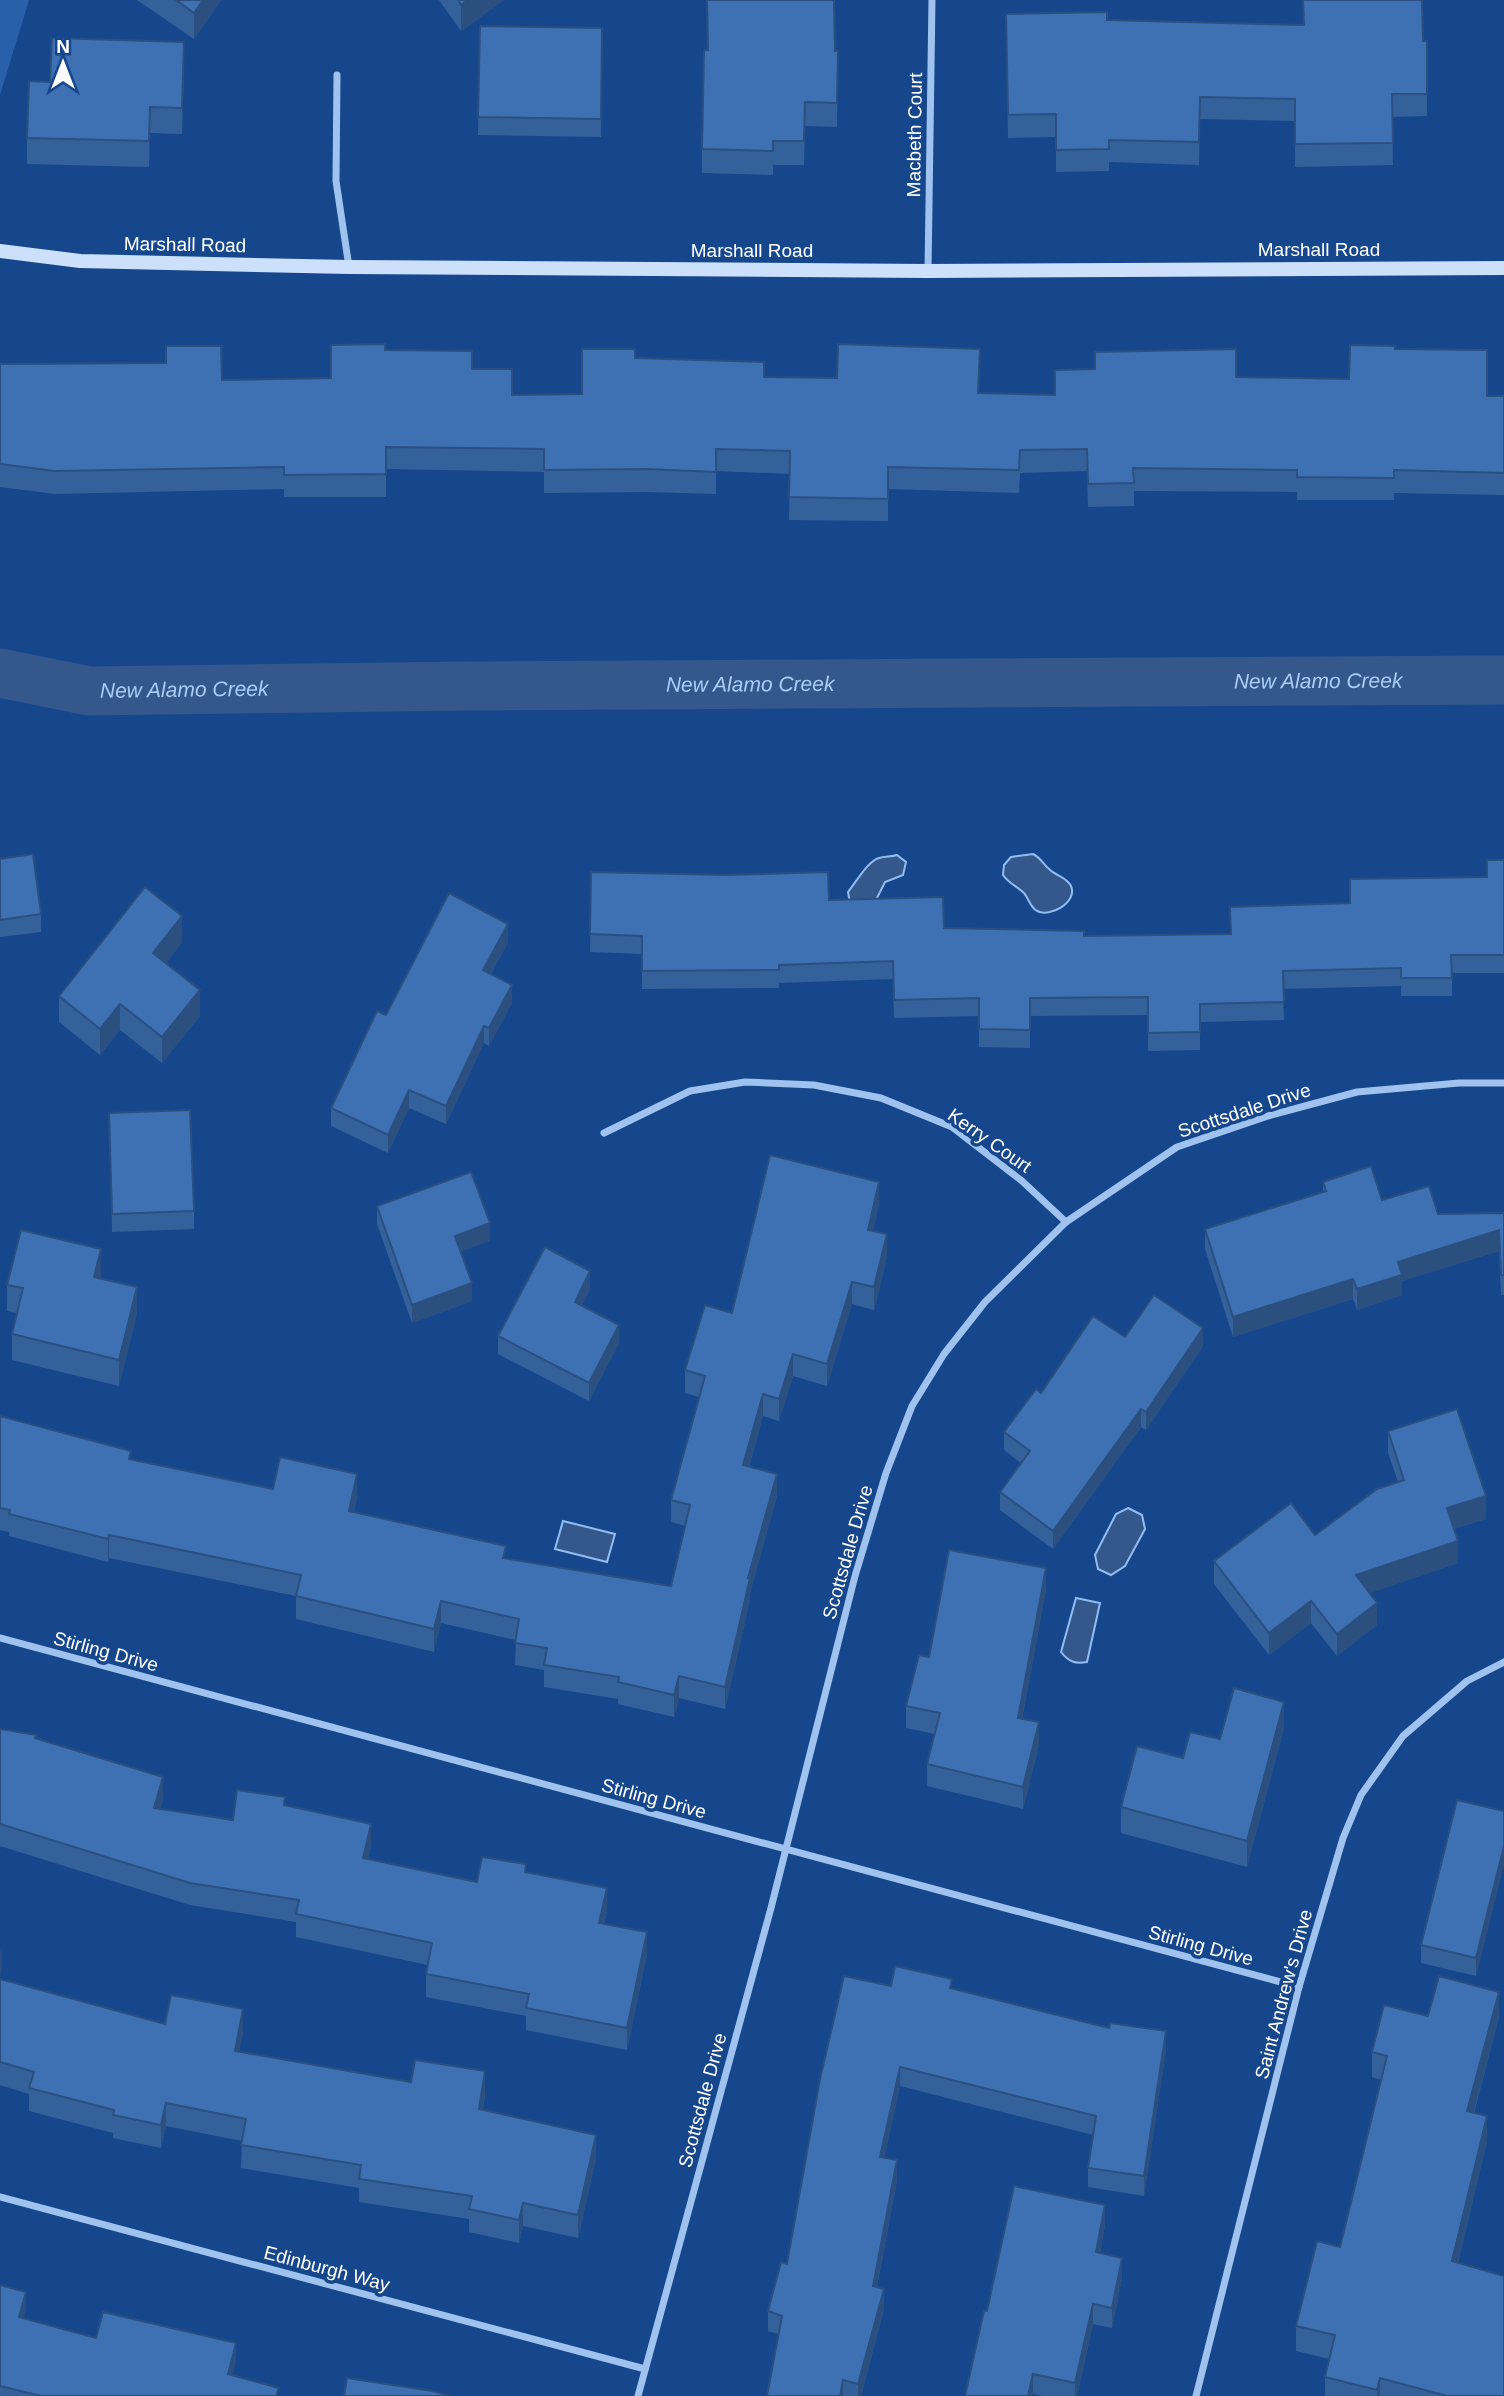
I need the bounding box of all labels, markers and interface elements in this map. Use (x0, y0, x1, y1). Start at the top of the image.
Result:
north arrow (28, 28, 98, 98)
text: N (56, 36, 70, 57)
street label: Macbeth Court (903, 72, 926, 197)
street label: Marshall Road (124, 233, 246, 256)
street label: Marshall Road (1258, 239, 1380, 260)
street label: Marshall Road (691, 240, 813, 261)
water label: New Alamo Creek (1234, 669, 1404, 693)
water label: New Alamo Creek (666, 672, 836, 696)
water label: New Alamo Creek (100, 677, 270, 702)
street label: Scottsdale Drive (1175, 1079, 1313, 1142)
street label: Kerry Court (944, 1104, 1036, 1177)
street label: Scottsdale Drive (818, 1483, 877, 1622)
street label: Stirling Drive (51, 1627, 161, 1676)
street label: Stirling Drive (599, 1774, 709, 1823)
street label: Saint Andrew's Drive (1251, 1907, 1316, 2081)
street label: Stirling Drive (1146, 1921, 1256, 1970)
street label: Scottsdale Drive (674, 2031, 731, 2170)
street label: Edinburgh Way (262, 2242, 392, 2295)

